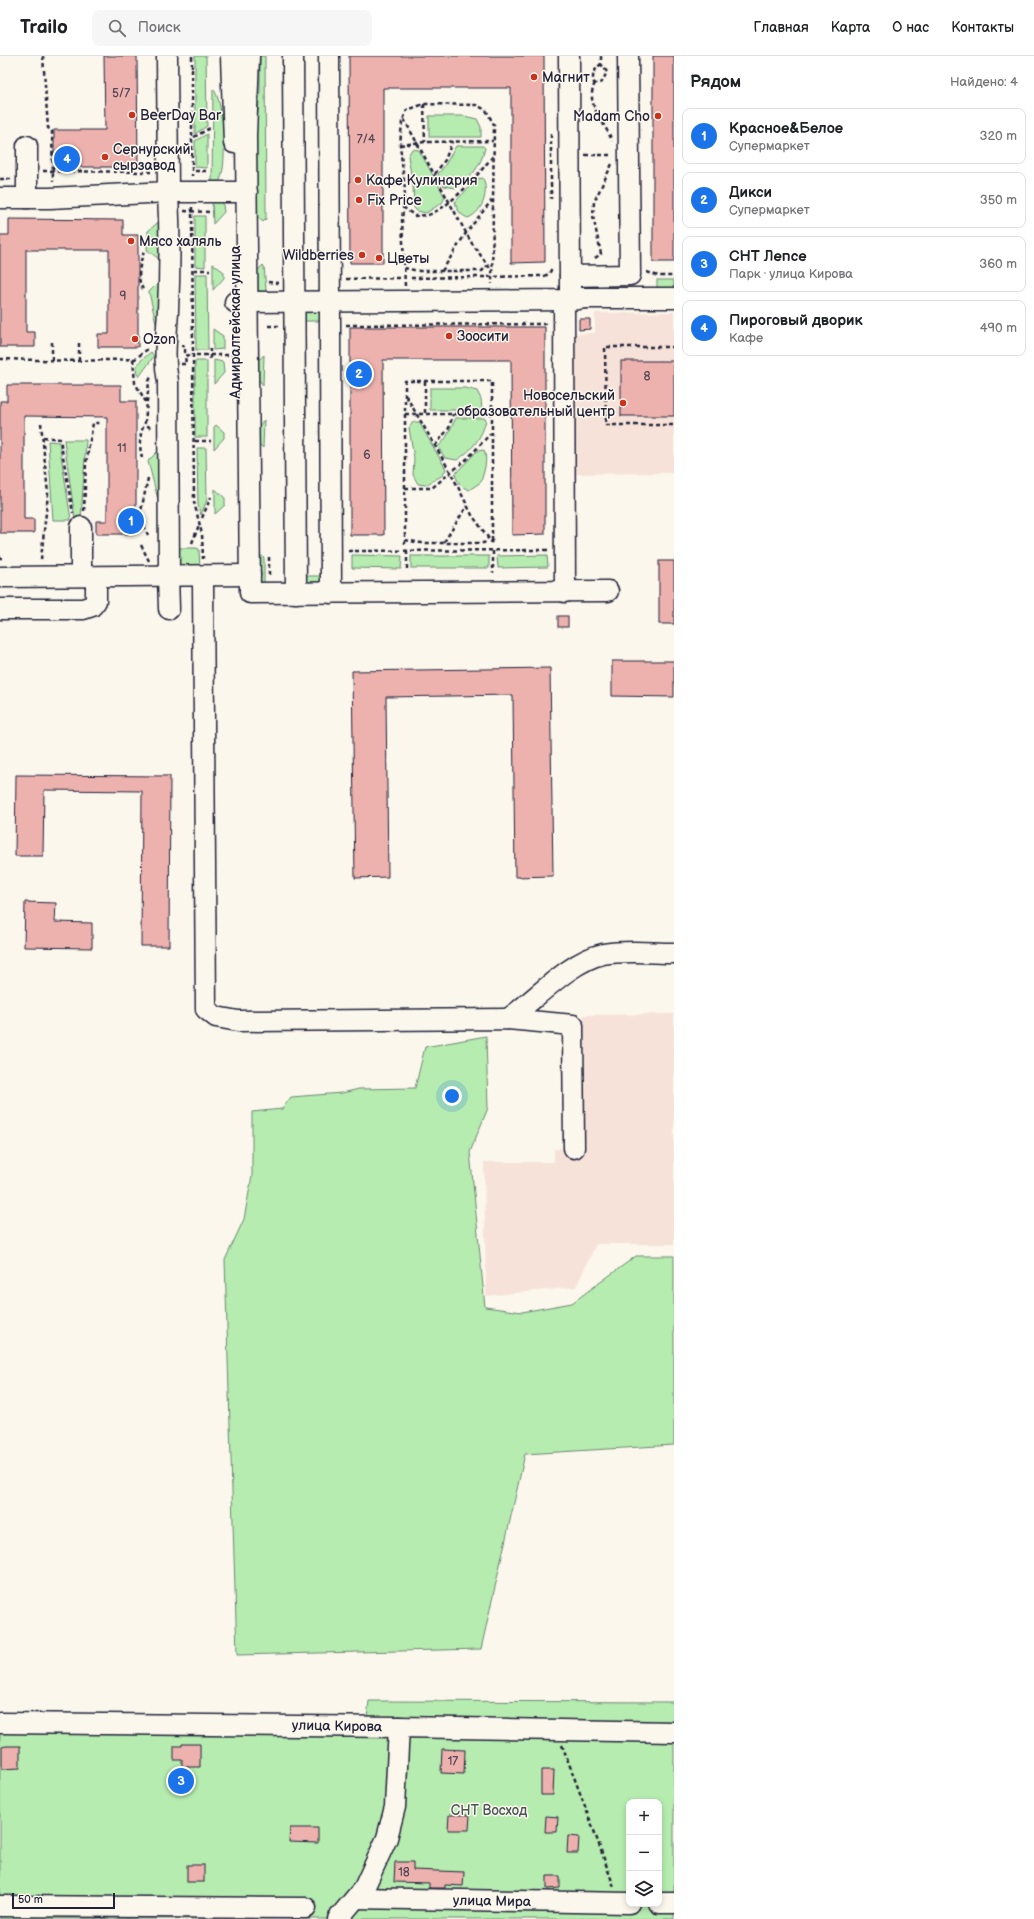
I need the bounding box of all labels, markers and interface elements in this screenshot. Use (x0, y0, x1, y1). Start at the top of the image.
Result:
search box (92, 10, 372, 46)
text: Trailo (20, 16, 68, 39)
icon: search (106, 17, 128, 39)
text: Поиск (138, 18, 181, 37)
text: Главная (754, 19, 809, 36)
text: Карта (831, 19, 870, 36)
text: О нас (892, 19, 929, 36)
text: Контакты (951, 19, 1014, 36)
place label: Магнит (542, 69, 590, 86)
marker: Магнит (529, 72, 539, 82)
text: Рядом (690, 72, 741, 92)
text: Найдено: 4 (950, 74, 1018, 90)
house number: 5/7 (112, 86, 130, 101)
place label: BeerDay Bar (140, 107, 222, 124)
place label: Madam Cho (573, 108, 650, 125)
marker: BeerDay Bar (127, 110, 137, 120)
marker: Madam Cho (653, 111, 663, 121)
text: Красное&Белое (729, 119, 843, 138)
text: 1 (701, 128, 707, 144)
text: 320 m (979, 128, 1017, 144)
house number: 7/4 (357, 132, 376, 147)
text: Супермаркет (729, 138, 810, 154)
place label: Сернурский сырзавод (113, 141, 191, 174)
pin: 4 (54, 144, 80, 174)
marker: Сернурский сырзавод (100, 152, 110, 162)
place label: Кафе Кулинария (366, 172, 478, 189)
marker: Кафе Кулинария (353, 175, 363, 185)
text: Дикси (729, 183, 772, 202)
place label: Fix Price (367, 192, 422, 209)
text: 2 (700, 192, 708, 208)
text: 350 m (980, 192, 1017, 208)
marker: Fix Price (354, 195, 364, 205)
text: Супермаркет (729, 202, 810, 218)
place label: Мясо халяль (139, 233, 222, 250)
marker: Мясо халяль (126, 236, 136, 246)
street label: Адмиралтейская улица (227, 245, 244, 400)
place label: Wildberries (283, 247, 354, 264)
text: СНТ Лепсе (729, 247, 807, 266)
marker: Wildberries (357, 250, 367, 260)
place label: Цветы (387, 250, 429, 267)
marker: Цветы (374, 253, 384, 263)
text: 3 (700, 256, 708, 272)
text: 360 m (979, 256, 1017, 272)
text: Парк · улица Кирова (729, 266, 853, 282)
house number: 9 (120, 289, 127, 304)
text: Пироговый дворик (729, 311, 863, 330)
text: 4 (700, 320, 708, 336)
text: 490 m (980, 320, 1017, 336)
place label: Зоосити (457, 328, 509, 345)
text: Кафе (729, 330, 763, 346)
place label: Ozon (143, 331, 176, 348)
marker: Зоосити (444, 331, 454, 341)
marker: Ozon (130, 334, 140, 344)
pin: 2 (346, 359, 372, 389)
house number: 8 (644, 369, 651, 384)
place label: Новосельский образовательный центр (457, 387, 615, 420)
marker: Новосельский образовательный центр (618, 398, 628, 408)
house number: 11 (117, 441, 127, 456)
house number: 6 (363, 448, 371, 463)
pin: 1 (118, 506, 144, 536)
your location (442, 1086, 462, 1106)
street label: улица Кирова (292, 1717, 383, 1735)
house number: 17 (448, 1754, 458, 1769)
pin: 3 (168, 1766, 194, 1796)
map controls (626, 1799, 662, 1907)
button: + (626, 1799, 662, 1835)
park label: СНТ Восход (451, 1802, 528, 1819)
button: − (626, 1835, 662, 1871)
house number: 18 (398, 1865, 410, 1880)
button: layers (626, 1871, 662, 1907)
scale bar (12, 1891, 115, 1910)
street label: улица Мира (453, 1892, 532, 1910)
text: 50 m (18, 1893, 43, 1906)

